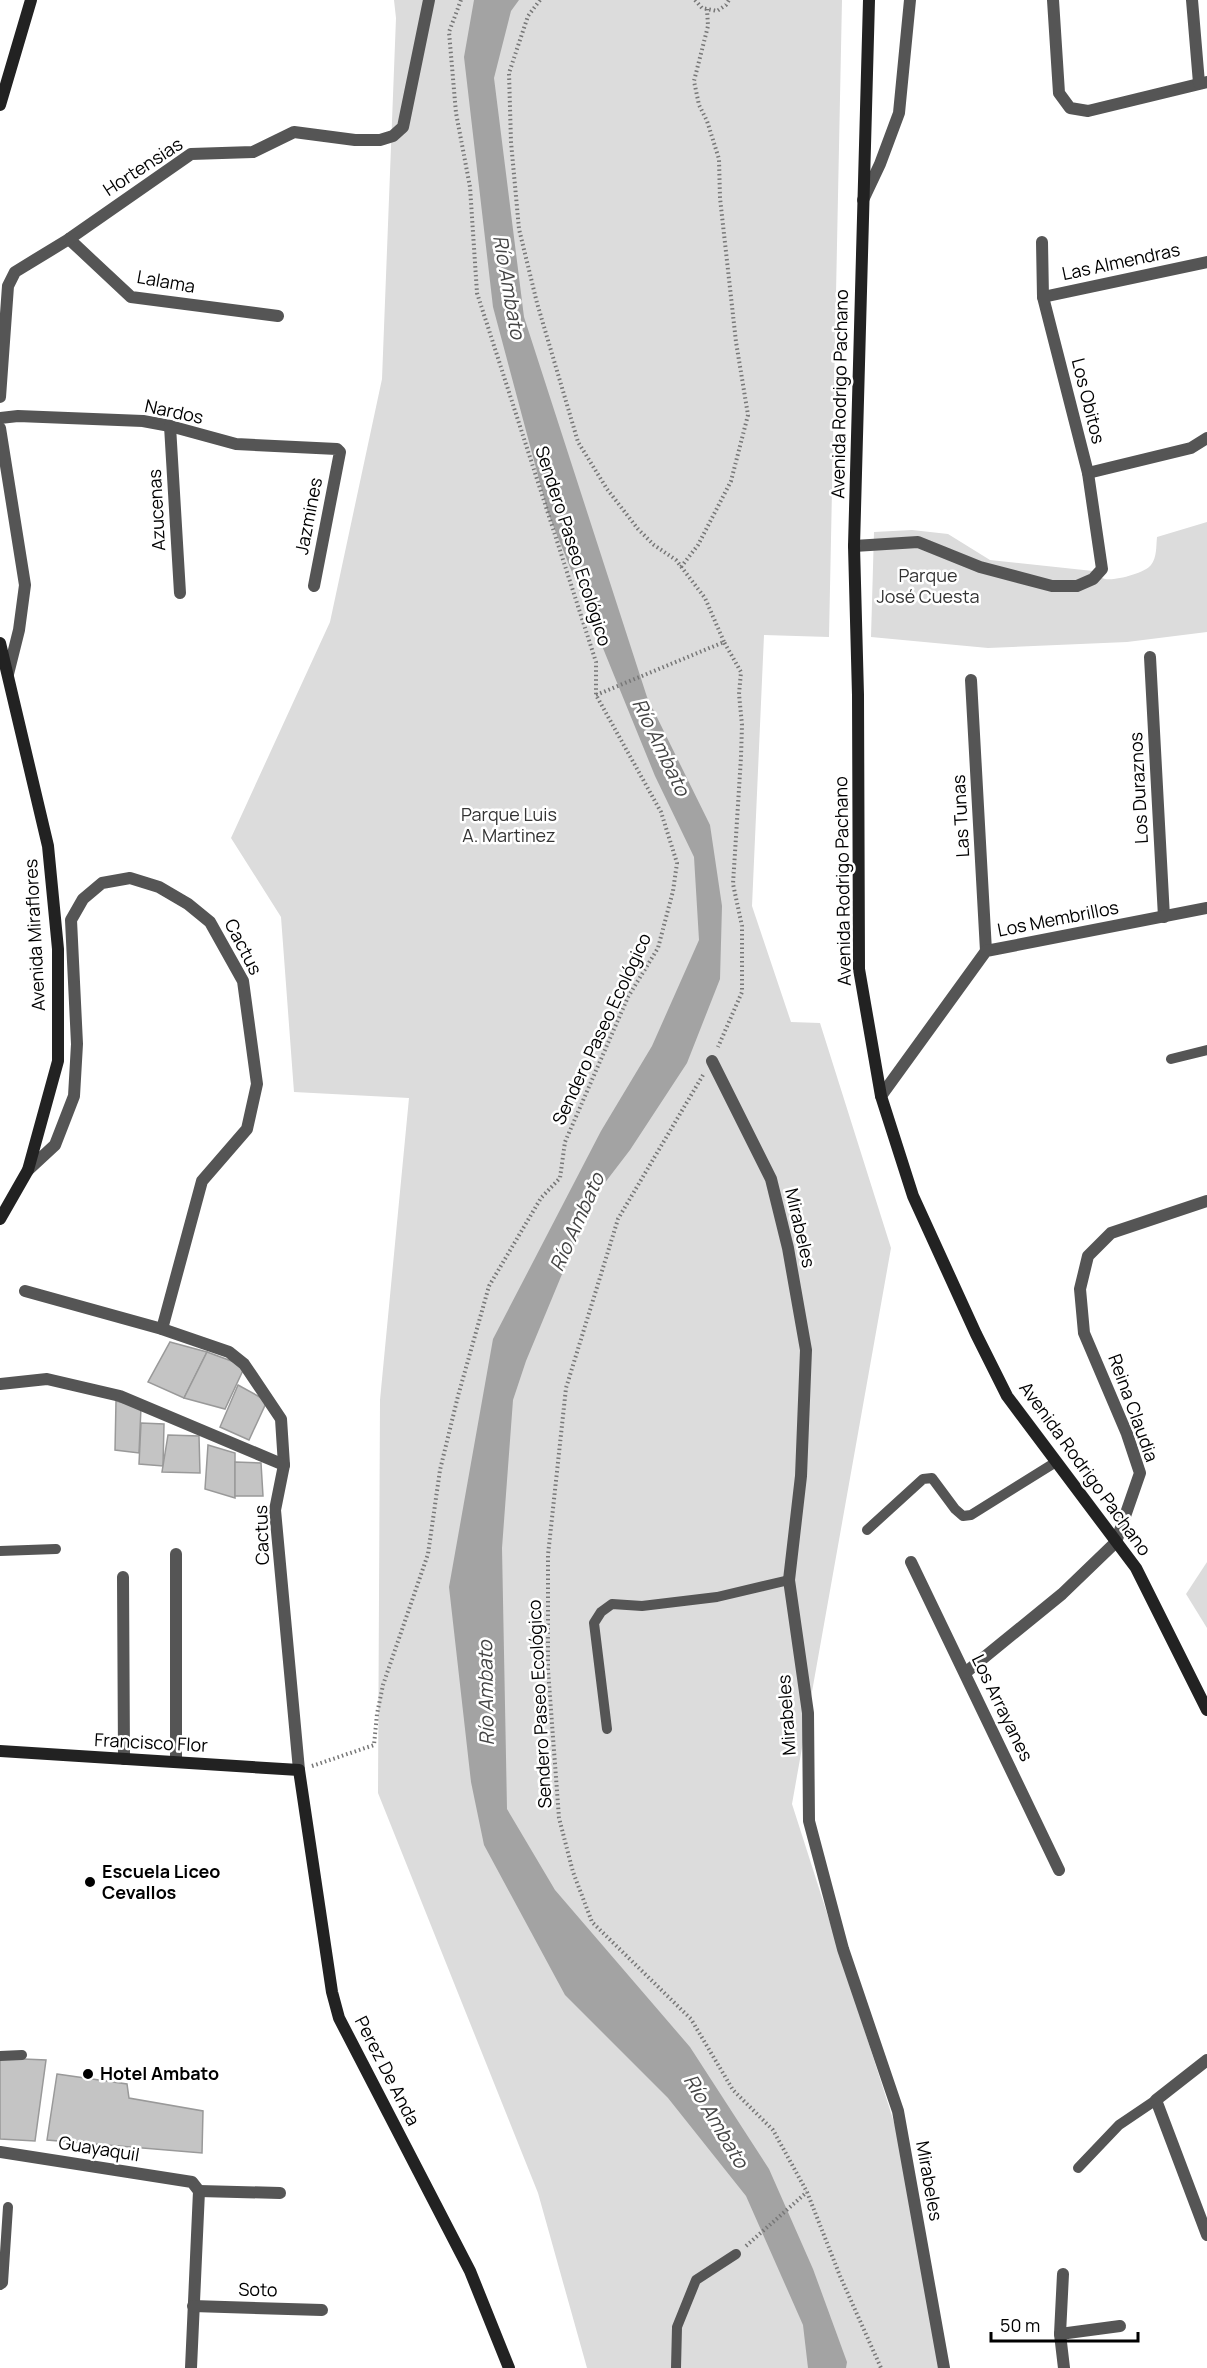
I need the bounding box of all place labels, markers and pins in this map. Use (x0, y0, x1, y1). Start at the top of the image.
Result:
place label: Escuela Liceo Cevallos (102, 1859, 220, 1904)
marker: Escuela Liceo Cevallos (83, 1875, 97, 1889)
place label: Hotel Ambato (100, 2061, 219, 2085)
marker: Hotel Ambato (81, 2067, 95, 2081)

